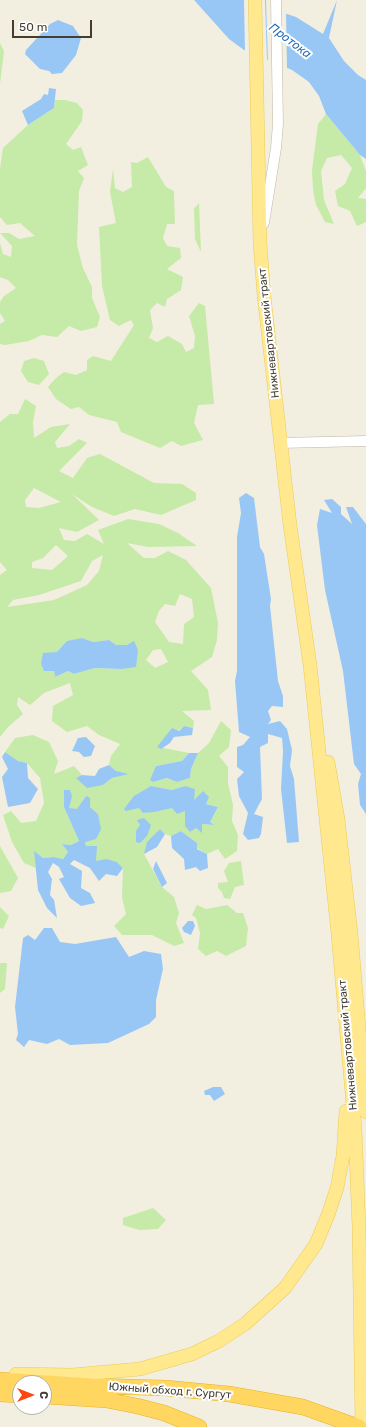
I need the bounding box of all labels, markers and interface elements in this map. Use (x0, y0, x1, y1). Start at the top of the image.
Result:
scale bar (14, 12, 94, 38)
text: 50 m (19, 20, 47, 34)
water label: Протока (266, 21, 314, 61)
street label: Нижневартовский тракт (256, 267, 282, 399)
street label: Нижневартовский тракт (336, 979, 360, 1111)
north arrow (12, 1375, 52, 1415)
street label: Южный обход г. Сургут (108, 1380, 232, 1402)
text: С (37, 1391, 50, 1399)

